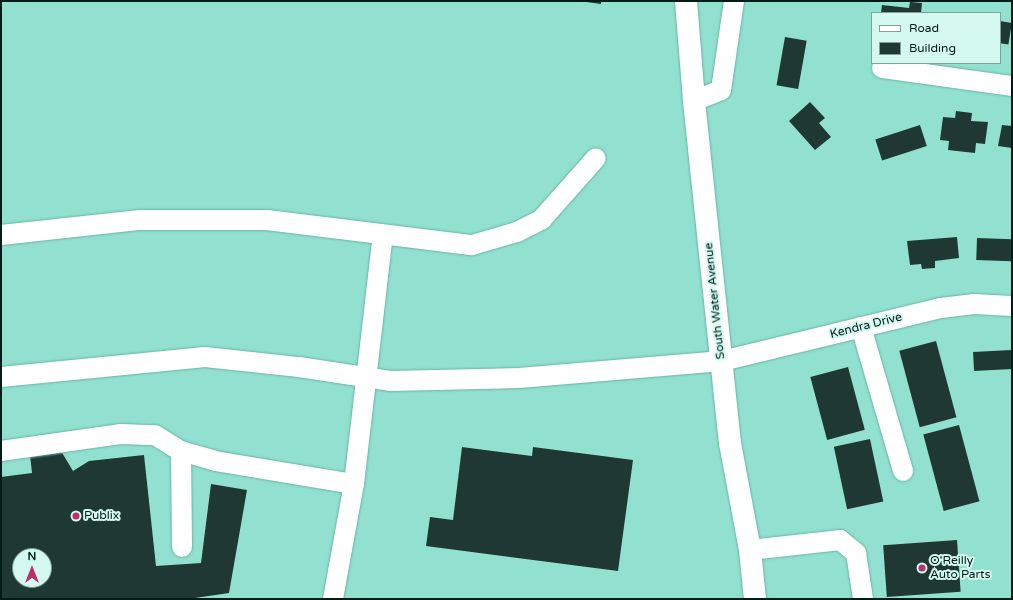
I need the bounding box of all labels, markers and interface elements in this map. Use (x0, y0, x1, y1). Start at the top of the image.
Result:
legend (871, 12, 1001, 64)
text: Road (909, 21, 939, 35)
text: Building (909, 41, 956, 55)
street label: South Water Avenue (702, 242, 728, 360)
street label: Kendra Drive (828, 310, 904, 342)
place label: Publix (84, 509, 119, 523)
marker: Publix (71, 511, 81, 521)
north arrow (12, 548, 52, 588)
text: N (28, 550, 36, 563)
place label: O'Reilly Auto Parts (930, 554, 990, 582)
marker: O'Reilly Auto Parts (917, 563, 927, 573)

